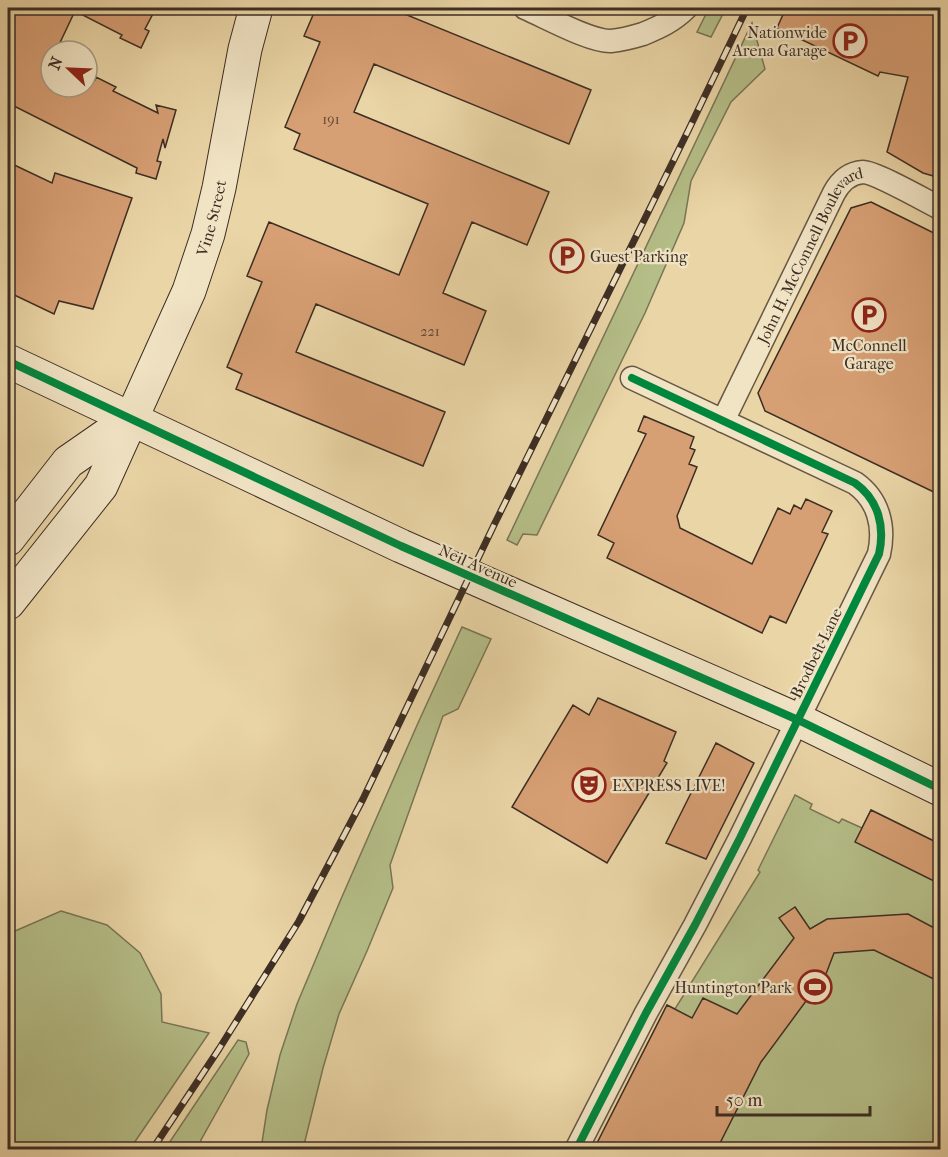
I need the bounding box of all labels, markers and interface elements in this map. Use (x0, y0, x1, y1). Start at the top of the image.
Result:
place label: Nationwide Arena Garage (731, 23, 827, 60)
parking icon: Nationwide Arena Garage (832, 23, 868, 59)
north arrow (39, 39, 99, 99)
text: N (45, 53, 67, 73)
house number: 191 (322, 111, 340, 128)
street label: John H. McConnell Boulevard (752, 162, 865, 349)
street label: Vine Street (192, 178, 230, 259)
parking icon: Guest Parking (549, 238, 585, 274)
place label: Guest Parking (590, 247, 688, 266)
parking icon: McConnell Garage (851, 297, 887, 333)
house number: 221 (420, 323, 440, 340)
place label: McConnell Garage (831, 336, 907, 373)
street label: Neil Avenue (436, 540, 520, 592)
street label: Brodbelt Lane (786, 605, 846, 701)
theatre icon: EXPRESS LIVE! (571, 767, 607, 803)
place label: EXPRESS LIVE! (612, 776, 726, 795)
sports icon: Huntington Park (797, 969, 833, 1005)
place label: Huntington Park (675, 978, 793, 997)
scale bar (717, 1079, 870, 1117)
text: 50 m (726, 1090, 763, 1111)

